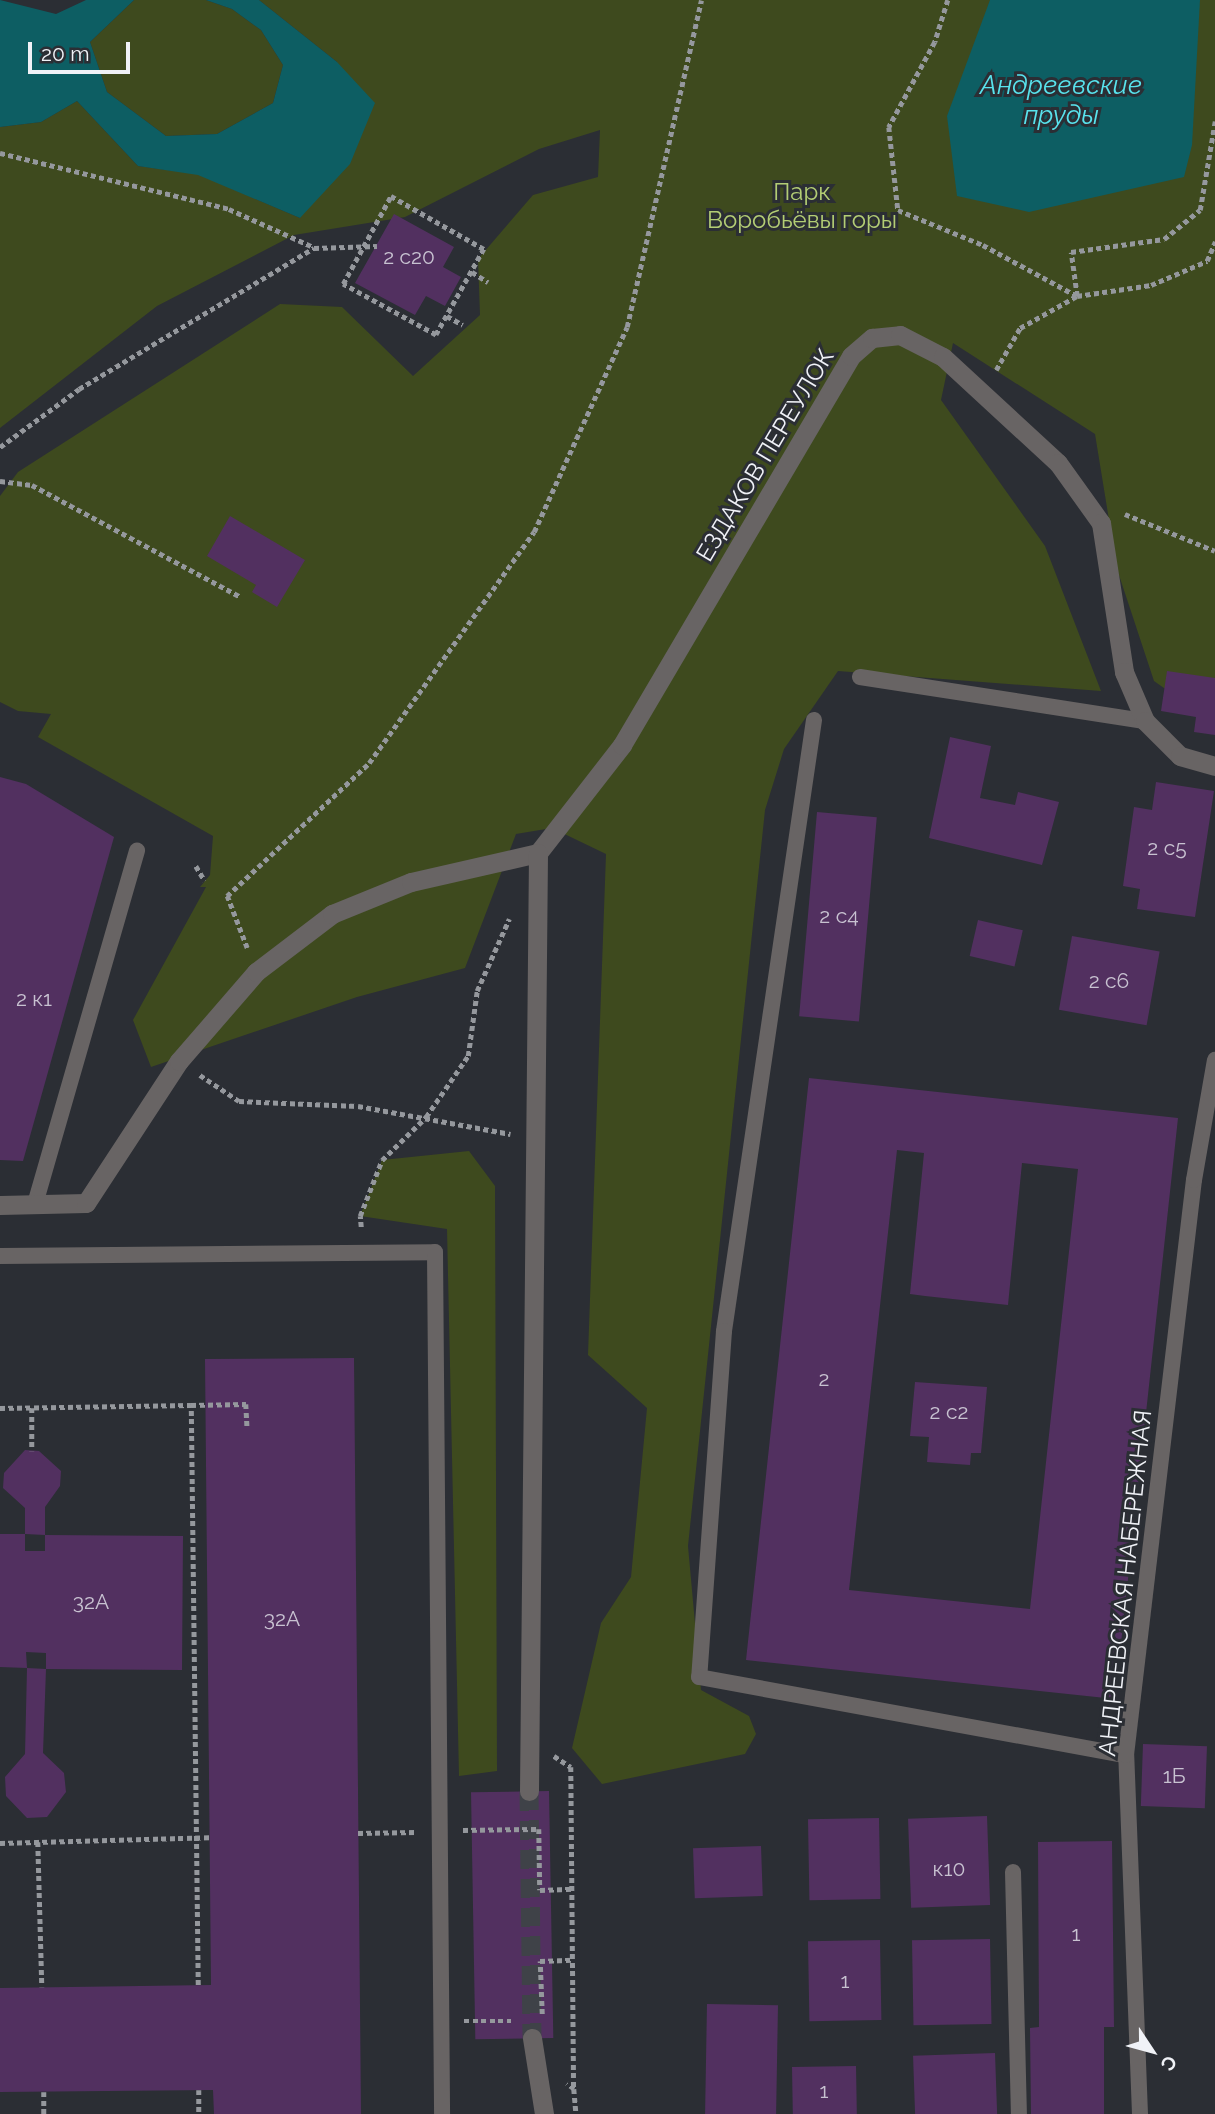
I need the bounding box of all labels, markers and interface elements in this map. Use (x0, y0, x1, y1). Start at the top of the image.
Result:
scale bar (32, 28, 133, 72)
text: 20 m (41, 41, 89, 66)
water label: Андреевские пруды (980, 70, 1142, 132)
park label: Парк Воробьёвы горы (707, 178, 897, 234)
house number: 2 с20 (383, 244, 435, 270)
street label: ЕЗДАКОВ ПЕРЕУЛОК (690, 344, 840, 566)
house number: 2 с5 (1147, 835, 1187, 861)
house number: 2 с4 (819, 903, 859, 929)
house number: 2 с6 (1089, 968, 1129, 994)
house number: 2 к1 (16, 986, 52, 1012)
house number: 2 (819, 1366, 829, 1392)
house number: 2 с2 (930, 1399, 968, 1425)
street label: АНДРЕЕВСКАЯ НАБЕРЕЖНАЯ (1092, 1408, 1158, 1758)
house number: 32А (73, 1589, 109, 1615)
house number: 32А (264, 1606, 300, 1632)
house number: 1Б (1163, 1763, 1185, 1789)
house number: к10 (933, 1856, 965, 1882)
house number: 1 (1072, 1921, 1080, 1947)
house number: 1 (841, 1968, 849, 1994)
north arrow (1117, 2016, 1187, 2086)
text: С (1156, 2052, 1182, 2075)
house number: 1 (820, 2078, 828, 2104)

